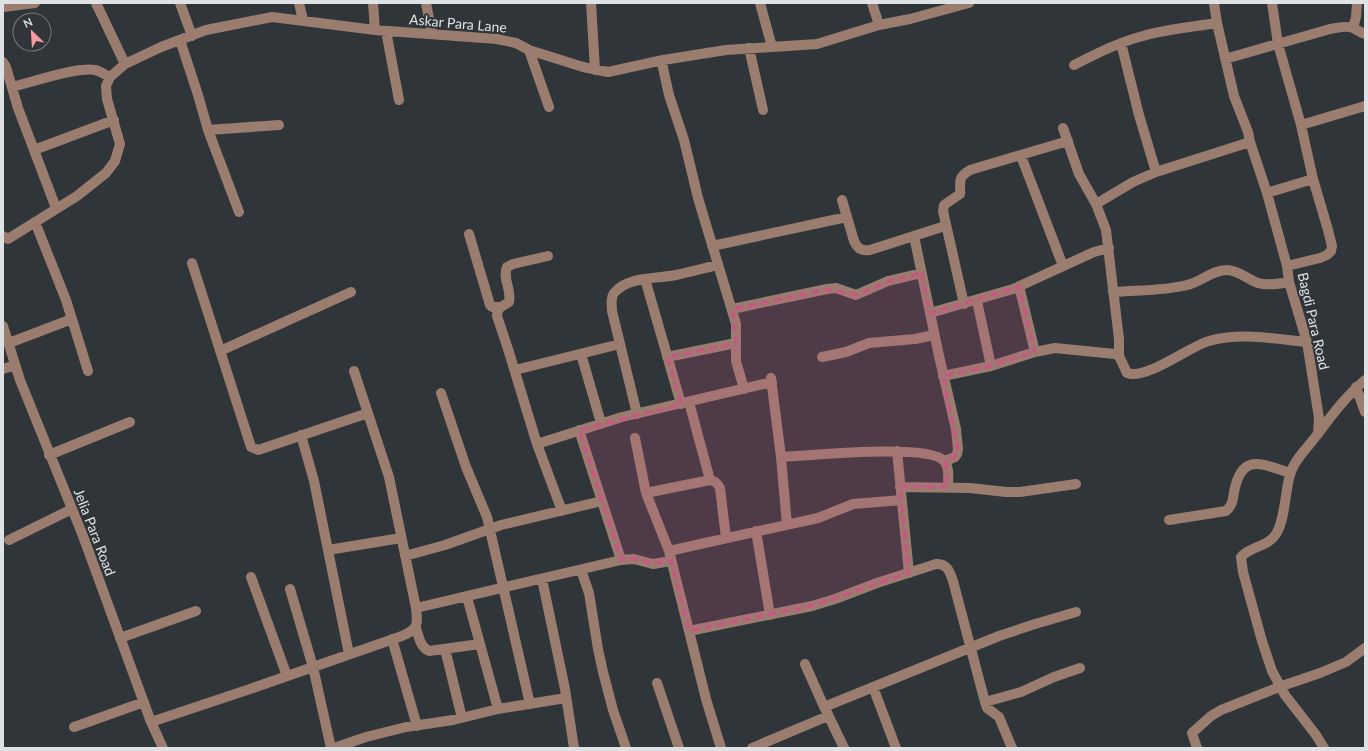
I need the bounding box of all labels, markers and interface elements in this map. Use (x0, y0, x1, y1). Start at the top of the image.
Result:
street label: Askar Para Lane (408, 10, 508, 36)
north arrow (12, 12, 52, 52)
text: N (21, 15, 34, 30)
street label: Bagdi Para Road (1295, 271, 1333, 371)
street label: Jelia Para Road (71, 486, 119, 578)

